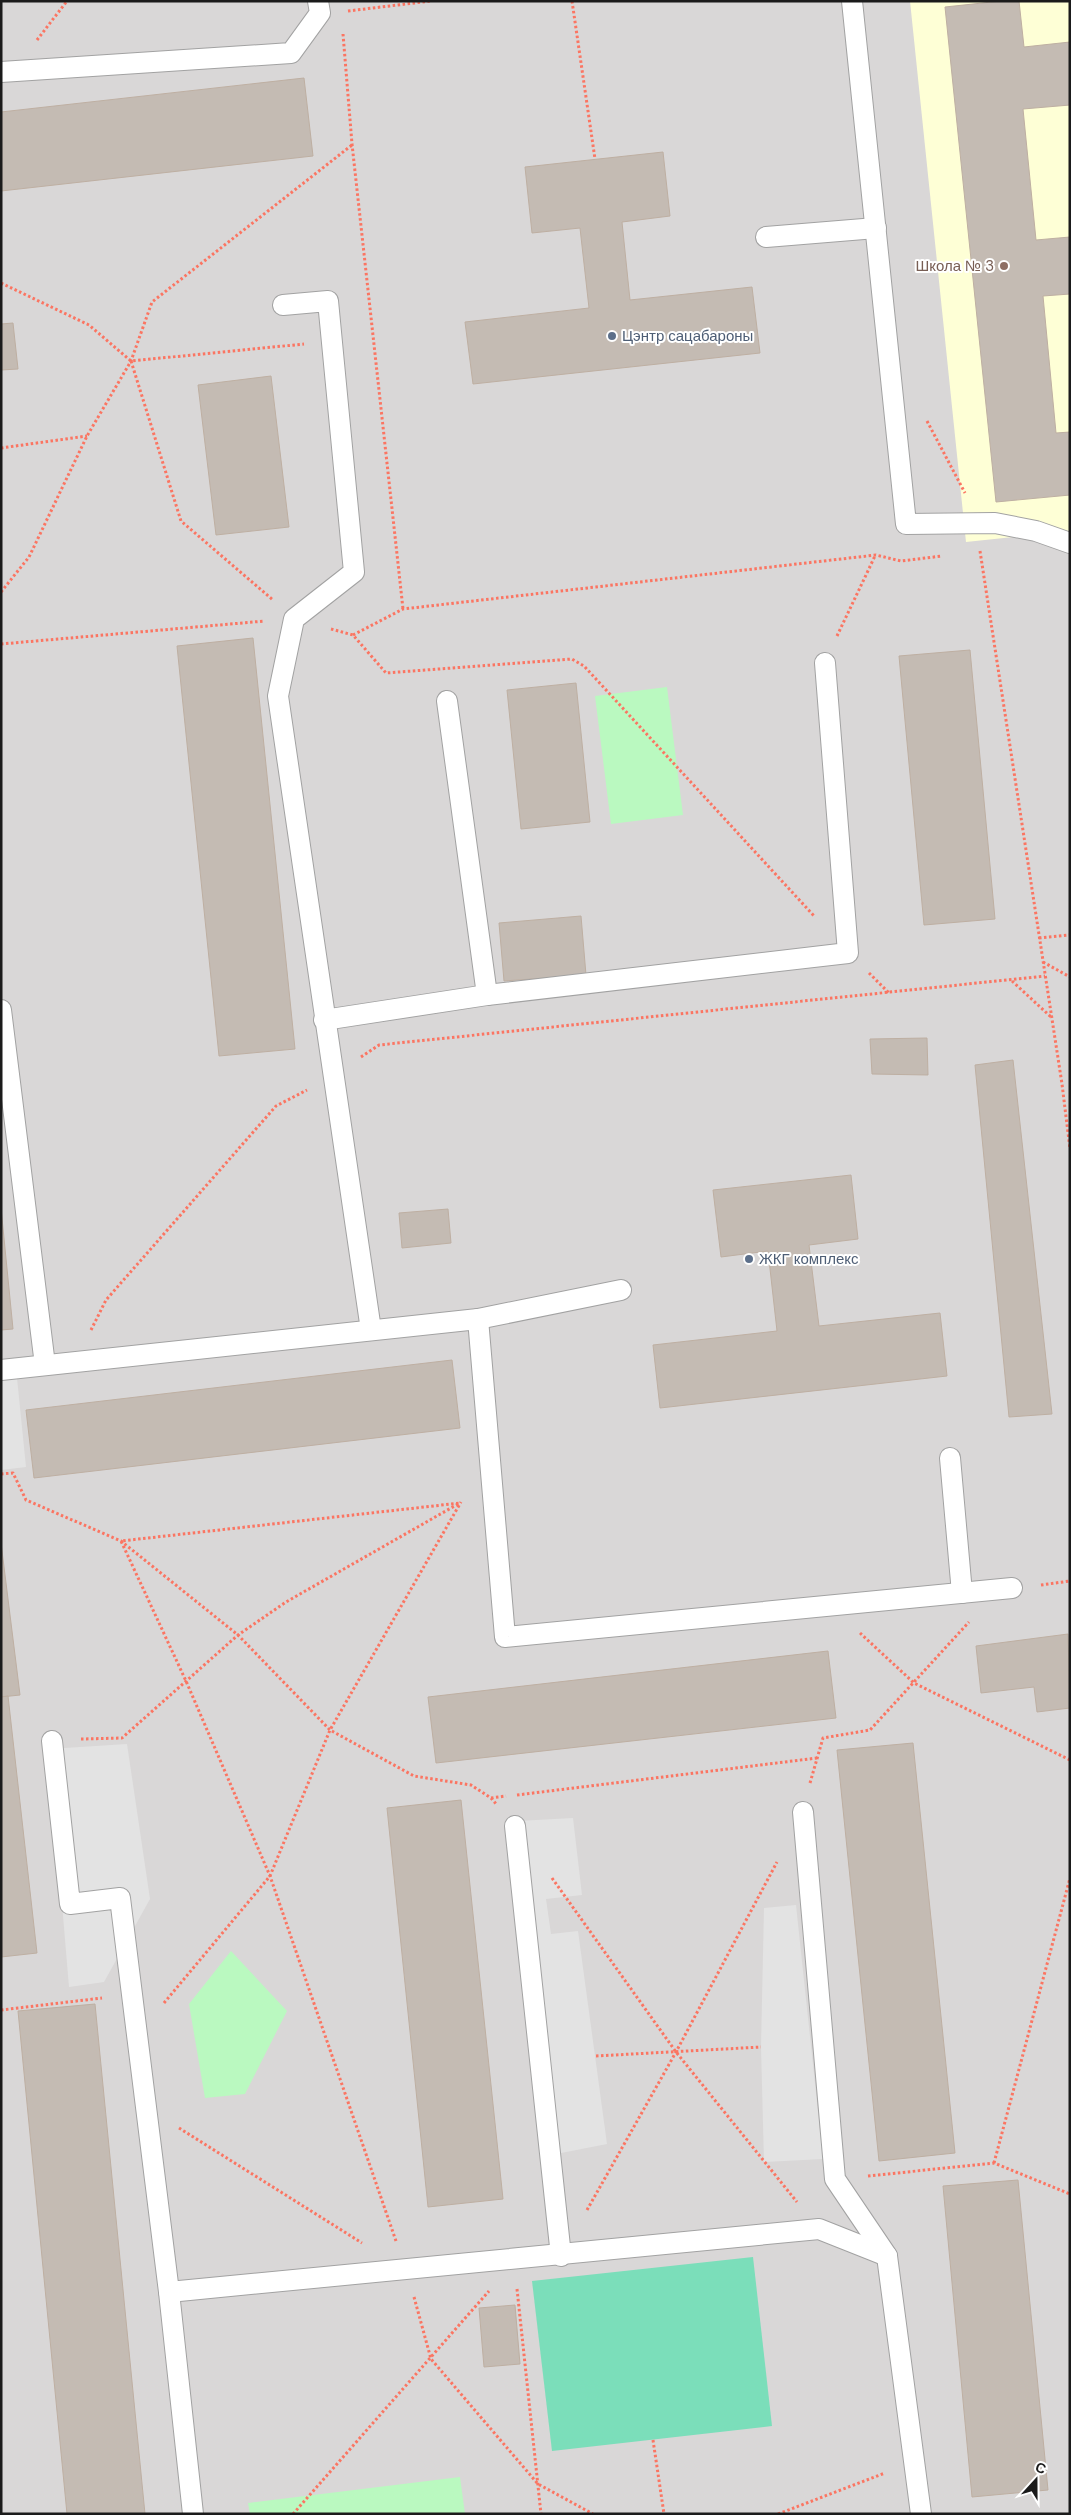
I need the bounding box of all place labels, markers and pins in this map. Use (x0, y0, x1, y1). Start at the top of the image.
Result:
place label: Школа № 3 (915, 256, 994, 276)
marker: Школа № 3 (998, 260, 1010, 272)
place label: Цэнтр сацабароны (622, 326, 753, 346)
marker: Цэнтр сацабароны (606, 330, 618, 342)
place label: ЖКГ комплекс (759, 1249, 859, 1269)
marker: ЖКГ комплекс (743, 1253, 755, 1265)

